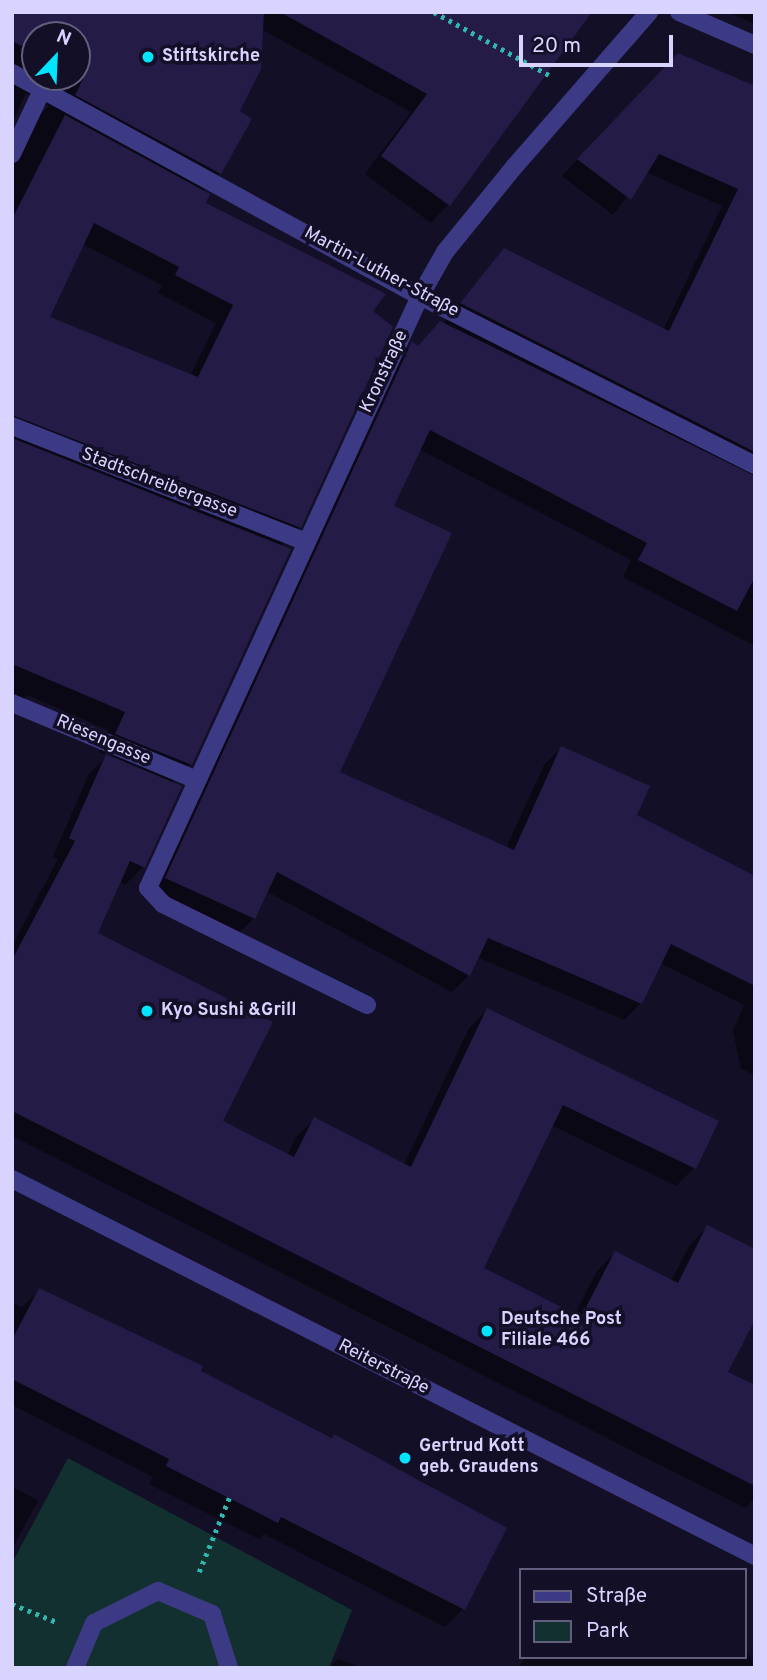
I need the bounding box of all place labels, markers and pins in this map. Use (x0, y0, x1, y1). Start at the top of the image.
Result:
place label: Stiftskirche (162, 46, 260, 68)
marker: Stiftskirche (140, 49, 156, 65)
place label: Kyo Sushi &Grill (161, 1000, 296, 1022)
marker: Kyo Sushi &Grill (139, 1003, 155, 1019)
place label: Deutsche Post Filiale 466 (501, 1310, 622, 1352)
marker: Deutsche Post Filiale 466 (479, 1323, 495, 1339)
place label: Gertrud Kott geb. Graudens (419, 1437, 538, 1480)
marker: Gertrud Kott geb. Graudens (397, 1450, 413, 1466)

